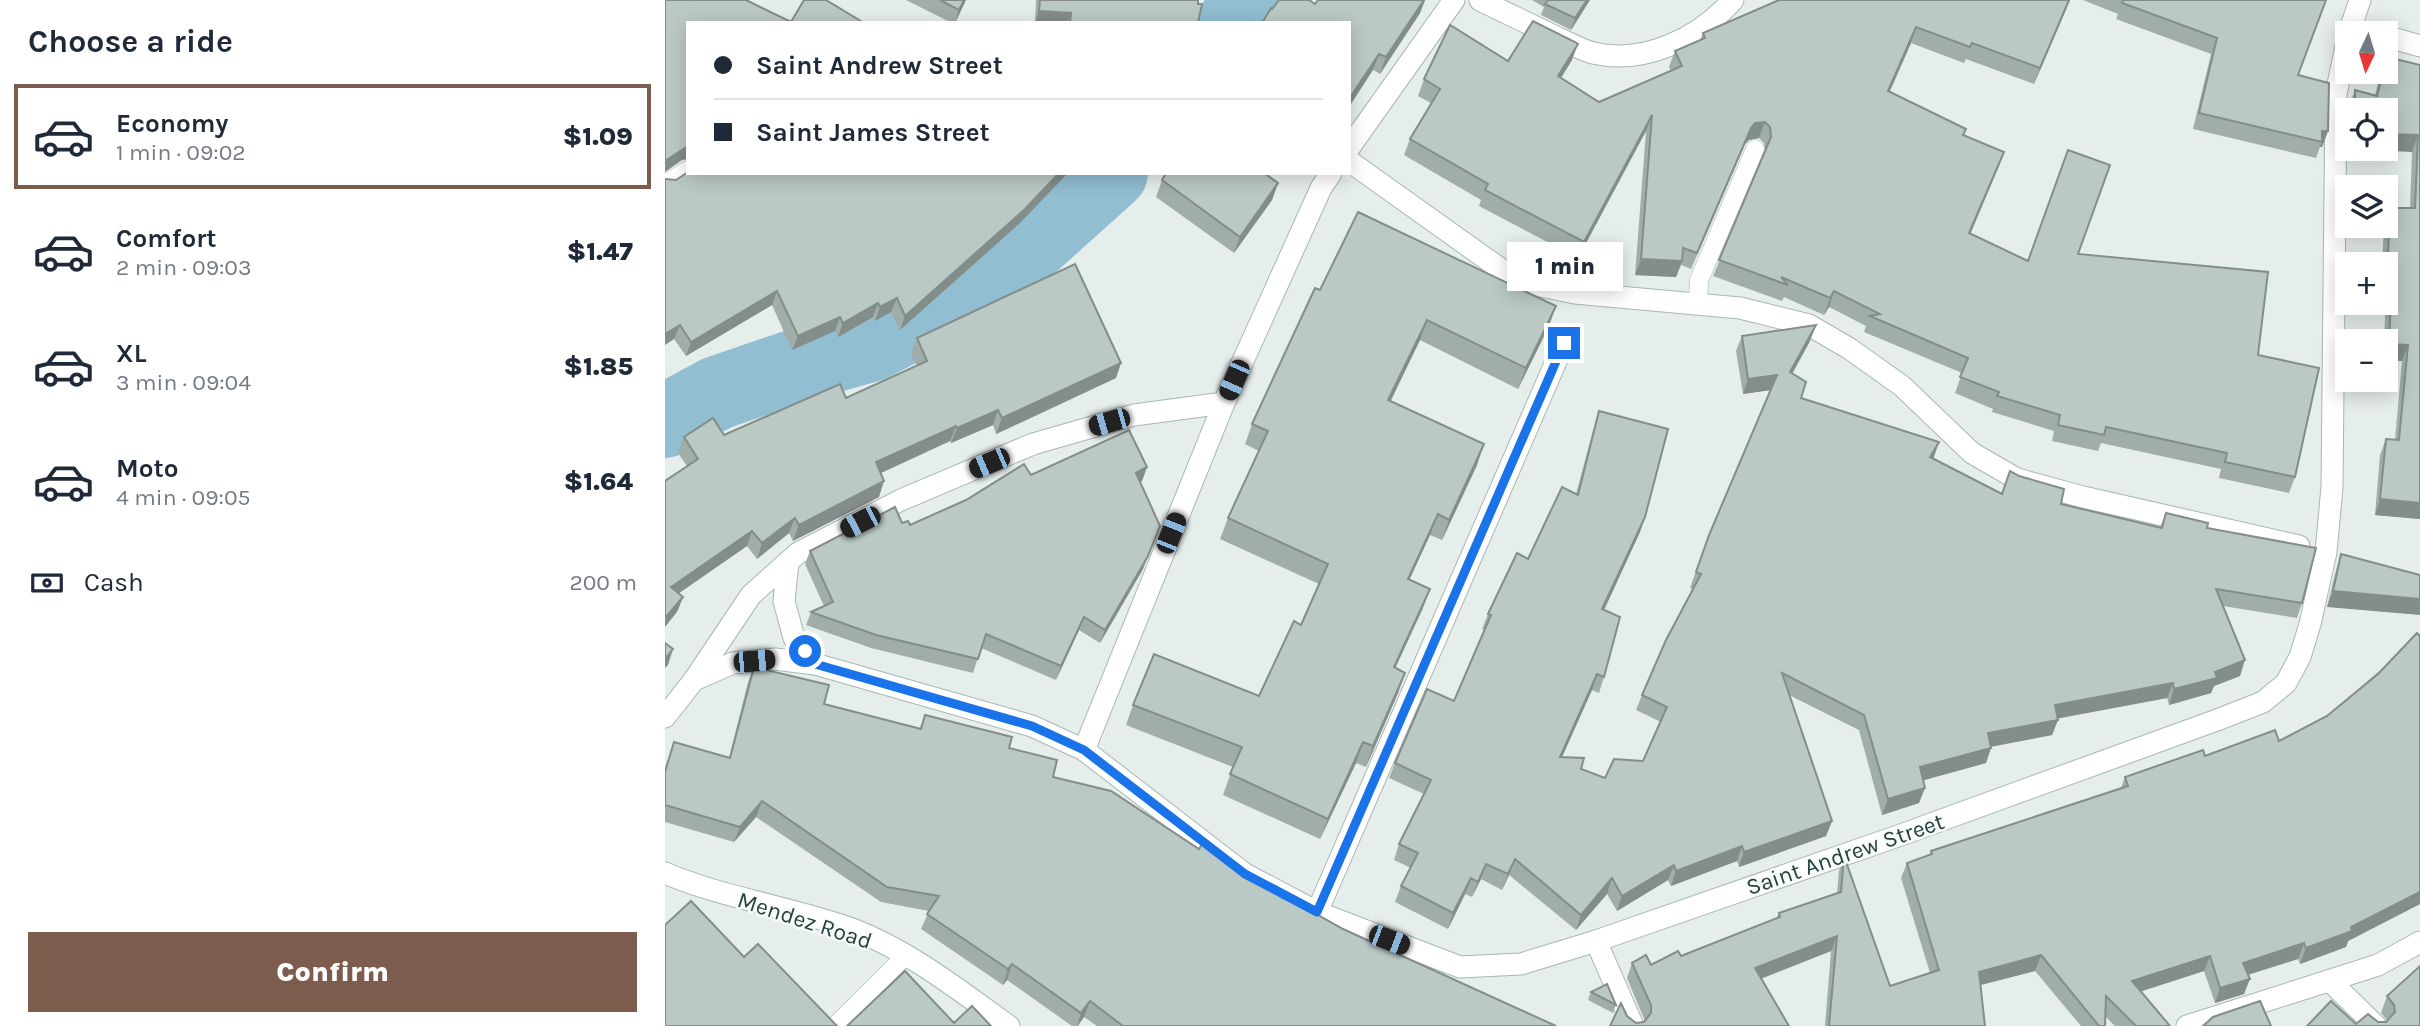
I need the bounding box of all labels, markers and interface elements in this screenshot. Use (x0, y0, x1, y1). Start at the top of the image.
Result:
north arrow (2335, 21, 2397, 84)
map controls (2335, 21, 2398, 392)
text: Choose a ride (28, 23, 233, 60)
text: Saint Andrew Street (756, 50, 1003, 81)
button: locate (2335, 98, 2398, 161)
icon: car (32, 105, 95, 168)
text: Economy (116, 108, 228, 139)
text: Saint James Street (756, 117, 990, 148)
text: $1.09 (563, 121, 633, 152)
text: 1 min · 09:02 (116, 139, 246, 166)
button: layers (2335, 175, 2398, 238)
icon: car (32, 220, 95, 283)
text: Comfort (116, 223, 217, 254)
text: $1.47 (567, 236, 633, 267)
callout: 1 min (1506, 242, 1622, 290)
button: + (2335, 252, 2398, 315)
text: 1 min (1535, 253, 1595, 280)
text: 2 min · 09:03 (116, 254, 252, 281)
route end (1548, 327, 1580, 359)
button: − (2335, 329, 2398, 392)
icon: car (32, 335, 95, 398)
text: XL (116, 338, 147, 369)
text: $1.85 (564, 351, 633, 382)
car (1216, 357, 1253, 403)
text: 3 min · 09:04 (116, 369, 251, 396)
car (1086, 406, 1133, 438)
car (966, 445, 1013, 481)
icon: car (32, 450, 95, 513)
text: Moto (116, 453, 178, 484)
text: $1.64 (564, 466, 633, 497)
text: 4 min · 09:05 (116, 484, 251, 511)
car (837, 503, 884, 541)
car (1154, 510, 1189, 556)
icon: cash (28, 564, 66, 602)
text: Cash (84, 567, 144, 598)
text: 200 m (569, 569, 637, 596)
route start (789, 635, 821, 667)
car (733, 649, 776, 673)
street label: Saint Andrew Street (1743, 808, 1948, 901)
street label: Mendez Road (734, 886, 876, 955)
car (1366, 923, 1413, 957)
button: Confirm (28, 932, 637, 1012)

